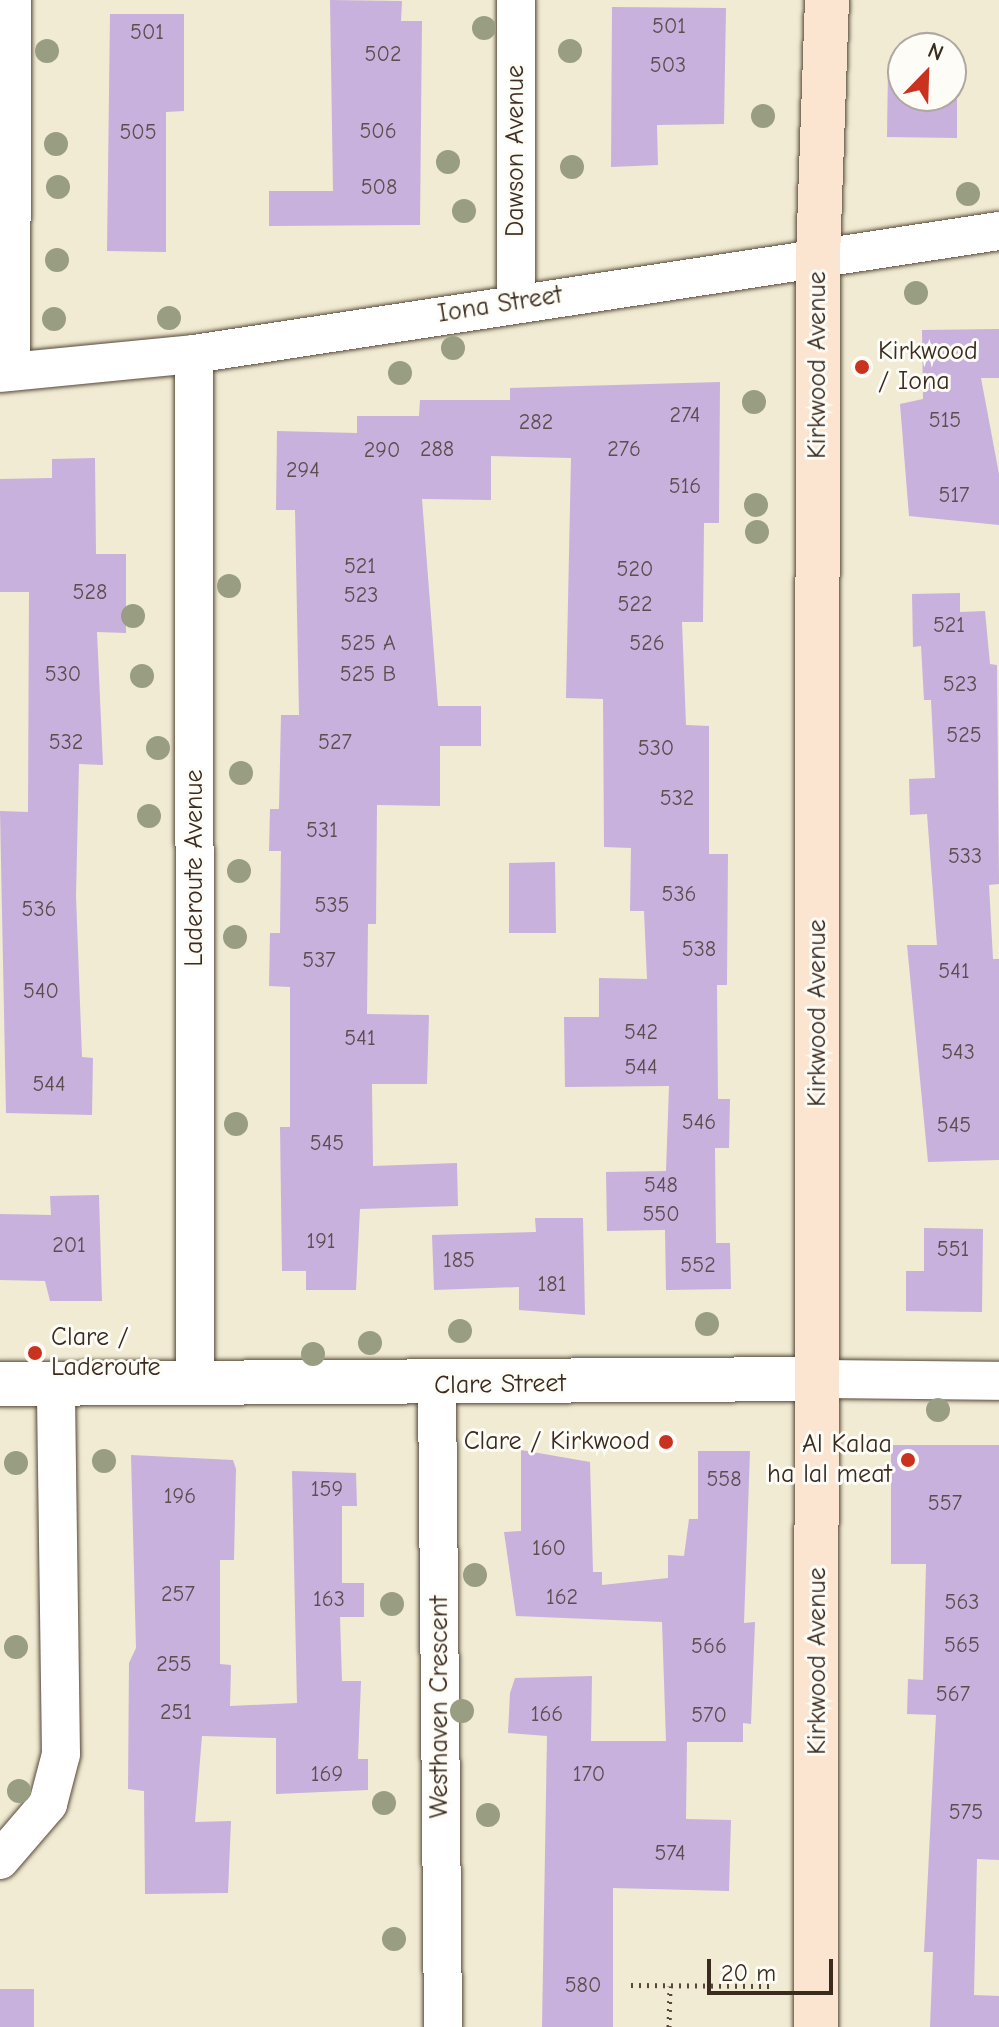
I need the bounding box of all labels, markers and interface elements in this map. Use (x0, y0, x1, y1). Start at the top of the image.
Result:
house number: 501 (652, 14, 686, 40)
house number: 501 (130, 20, 164, 46)
north arrow (887, 32, 967, 112)
text: N (924, 37, 947, 67)
house number: 502 (365, 42, 401, 68)
house number: 503 (650, 53, 686, 79)
street label: Dawson Avenue (500, 65, 532, 237)
house number: 506 (359, 119, 397, 145)
house number: 505 (119, 120, 157, 146)
house number: 508 (361, 175, 397, 201)
street label: Kirkwood Avenue (802, 271, 834, 459)
street label: Iona Street (436, 280, 564, 330)
place label: Kirkwood / Iona (878, 336, 978, 398)
marker: Kirkwood / Iona (853, 358, 871, 376)
house number: 274 (670, 403, 700, 429)
house number: 515 (929, 408, 961, 434)
house number: 282 (519, 410, 553, 436)
house number: 288 (420, 437, 454, 463)
house number: 276 (607, 437, 641, 463)
house number: 290 (364, 438, 400, 464)
house number: 294 (286, 458, 320, 484)
house number: 516 (669, 474, 701, 500)
house number: 517 (938, 483, 970, 509)
house number: 521 (344, 554, 376, 580)
house number: 520 (617, 557, 653, 583)
house number: 528 (73, 580, 107, 606)
house number: 523 (344, 583, 378, 609)
house number: 522 (618, 592, 652, 618)
house number: 521 (933, 613, 965, 639)
house number: 525 A (340, 631, 396, 657)
house number: 526 (629, 631, 665, 657)
house number: 530 (45, 662, 81, 688)
house number: 525 B (340, 662, 396, 688)
house number: 523 (943, 672, 977, 698)
house number: 525 (946, 723, 982, 749)
house number: 532 (49, 730, 83, 756)
house number: 527 (318, 730, 352, 756)
house number: 530 (638, 736, 674, 762)
street label: Laderoute Avenue (179, 769, 211, 967)
house number: 532 (660, 786, 694, 812)
house number: 531 (306, 818, 338, 844)
house number: 533 (948, 844, 982, 870)
house number: 536 (662, 882, 696, 908)
house number: 535 (315, 893, 349, 919)
house number: 536 (22, 897, 56, 923)
street label: Kirkwood Avenue (802, 919, 834, 1107)
house number: 538 (682, 937, 716, 963)
house number: 537 (302, 948, 336, 974)
house number: 541 (938, 959, 970, 985)
house number: 540 (23, 979, 59, 1005)
house number: 542 (624, 1020, 658, 1046)
house number: 541 (344, 1026, 376, 1052)
house number: 543 (941, 1040, 975, 1066)
house number: 544 (624, 1055, 658, 1081)
house number: 544 (32, 1072, 66, 1098)
house number: 546 (682, 1110, 716, 1136)
house number: 545 (937, 1113, 971, 1139)
house number: 545 (310, 1131, 344, 1157)
house number: 548 (644, 1173, 678, 1199)
house number: 550 (642, 1202, 680, 1228)
house number: 191 (306, 1229, 336, 1255)
house number: 201 (52, 1233, 86, 1259)
house number: 551 (937, 1237, 969, 1263)
house number: 185 (443, 1248, 475, 1274)
house number: 552 (680, 1253, 716, 1279)
house number: 181 (538, 1272, 566, 1298)
place label: Clare / Laderoute (51, 1322, 160, 1384)
marker: Clare / Laderoute (26, 1344, 44, 1362)
street label: Clare Street (434, 1368, 566, 1402)
place label: Clare / Kirkwood (464, 1426, 650, 1458)
place label: Al Kalaa ha lal meat (767, 1429, 892, 1490)
marker: Clare / Kirkwood (657, 1433, 675, 1451)
marker: Al Kalaa ha lal meat (899, 1451, 917, 1469)
house number: 558 (706, 1467, 742, 1493)
house number: 159 (311, 1477, 343, 1503)
house number: 196 (164, 1484, 196, 1510)
house number: 557 (928, 1491, 962, 1517)
house number: 160 (532, 1536, 566, 1562)
street label: Kirkwood Avenue (802, 1567, 834, 1755)
house number: 257 (161, 1582, 195, 1608)
house number: 162 (546, 1585, 578, 1611)
house number: 163 (313, 1587, 345, 1613)
house number: 563 (945, 1590, 979, 1616)
street label: Westhaven Crescent (424, 1596, 456, 1818)
house number: 565 (944, 1633, 980, 1659)
house number: 566 (691, 1634, 727, 1660)
house number: 255 (156, 1652, 192, 1678)
house number: 567 (936, 1682, 970, 1708)
house number: 251 (160, 1700, 192, 1726)
house number: 166 (531, 1702, 563, 1728)
house number: 570 (691, 1703, 727, 1729)
house number: 169 (311, 1762, 343, 1788)
house number: 170 (573, 1762, 605, 1788)
house number: 575 (949, 1800, 983, 1826)
house number: 574 (654, 1841, 686, 1867)
scale bar (711, 1943, 837, 1993)
text: 20 m (721, 1959, 776, 1987)
house number: 580 (565, 1973, 601, 1999)

